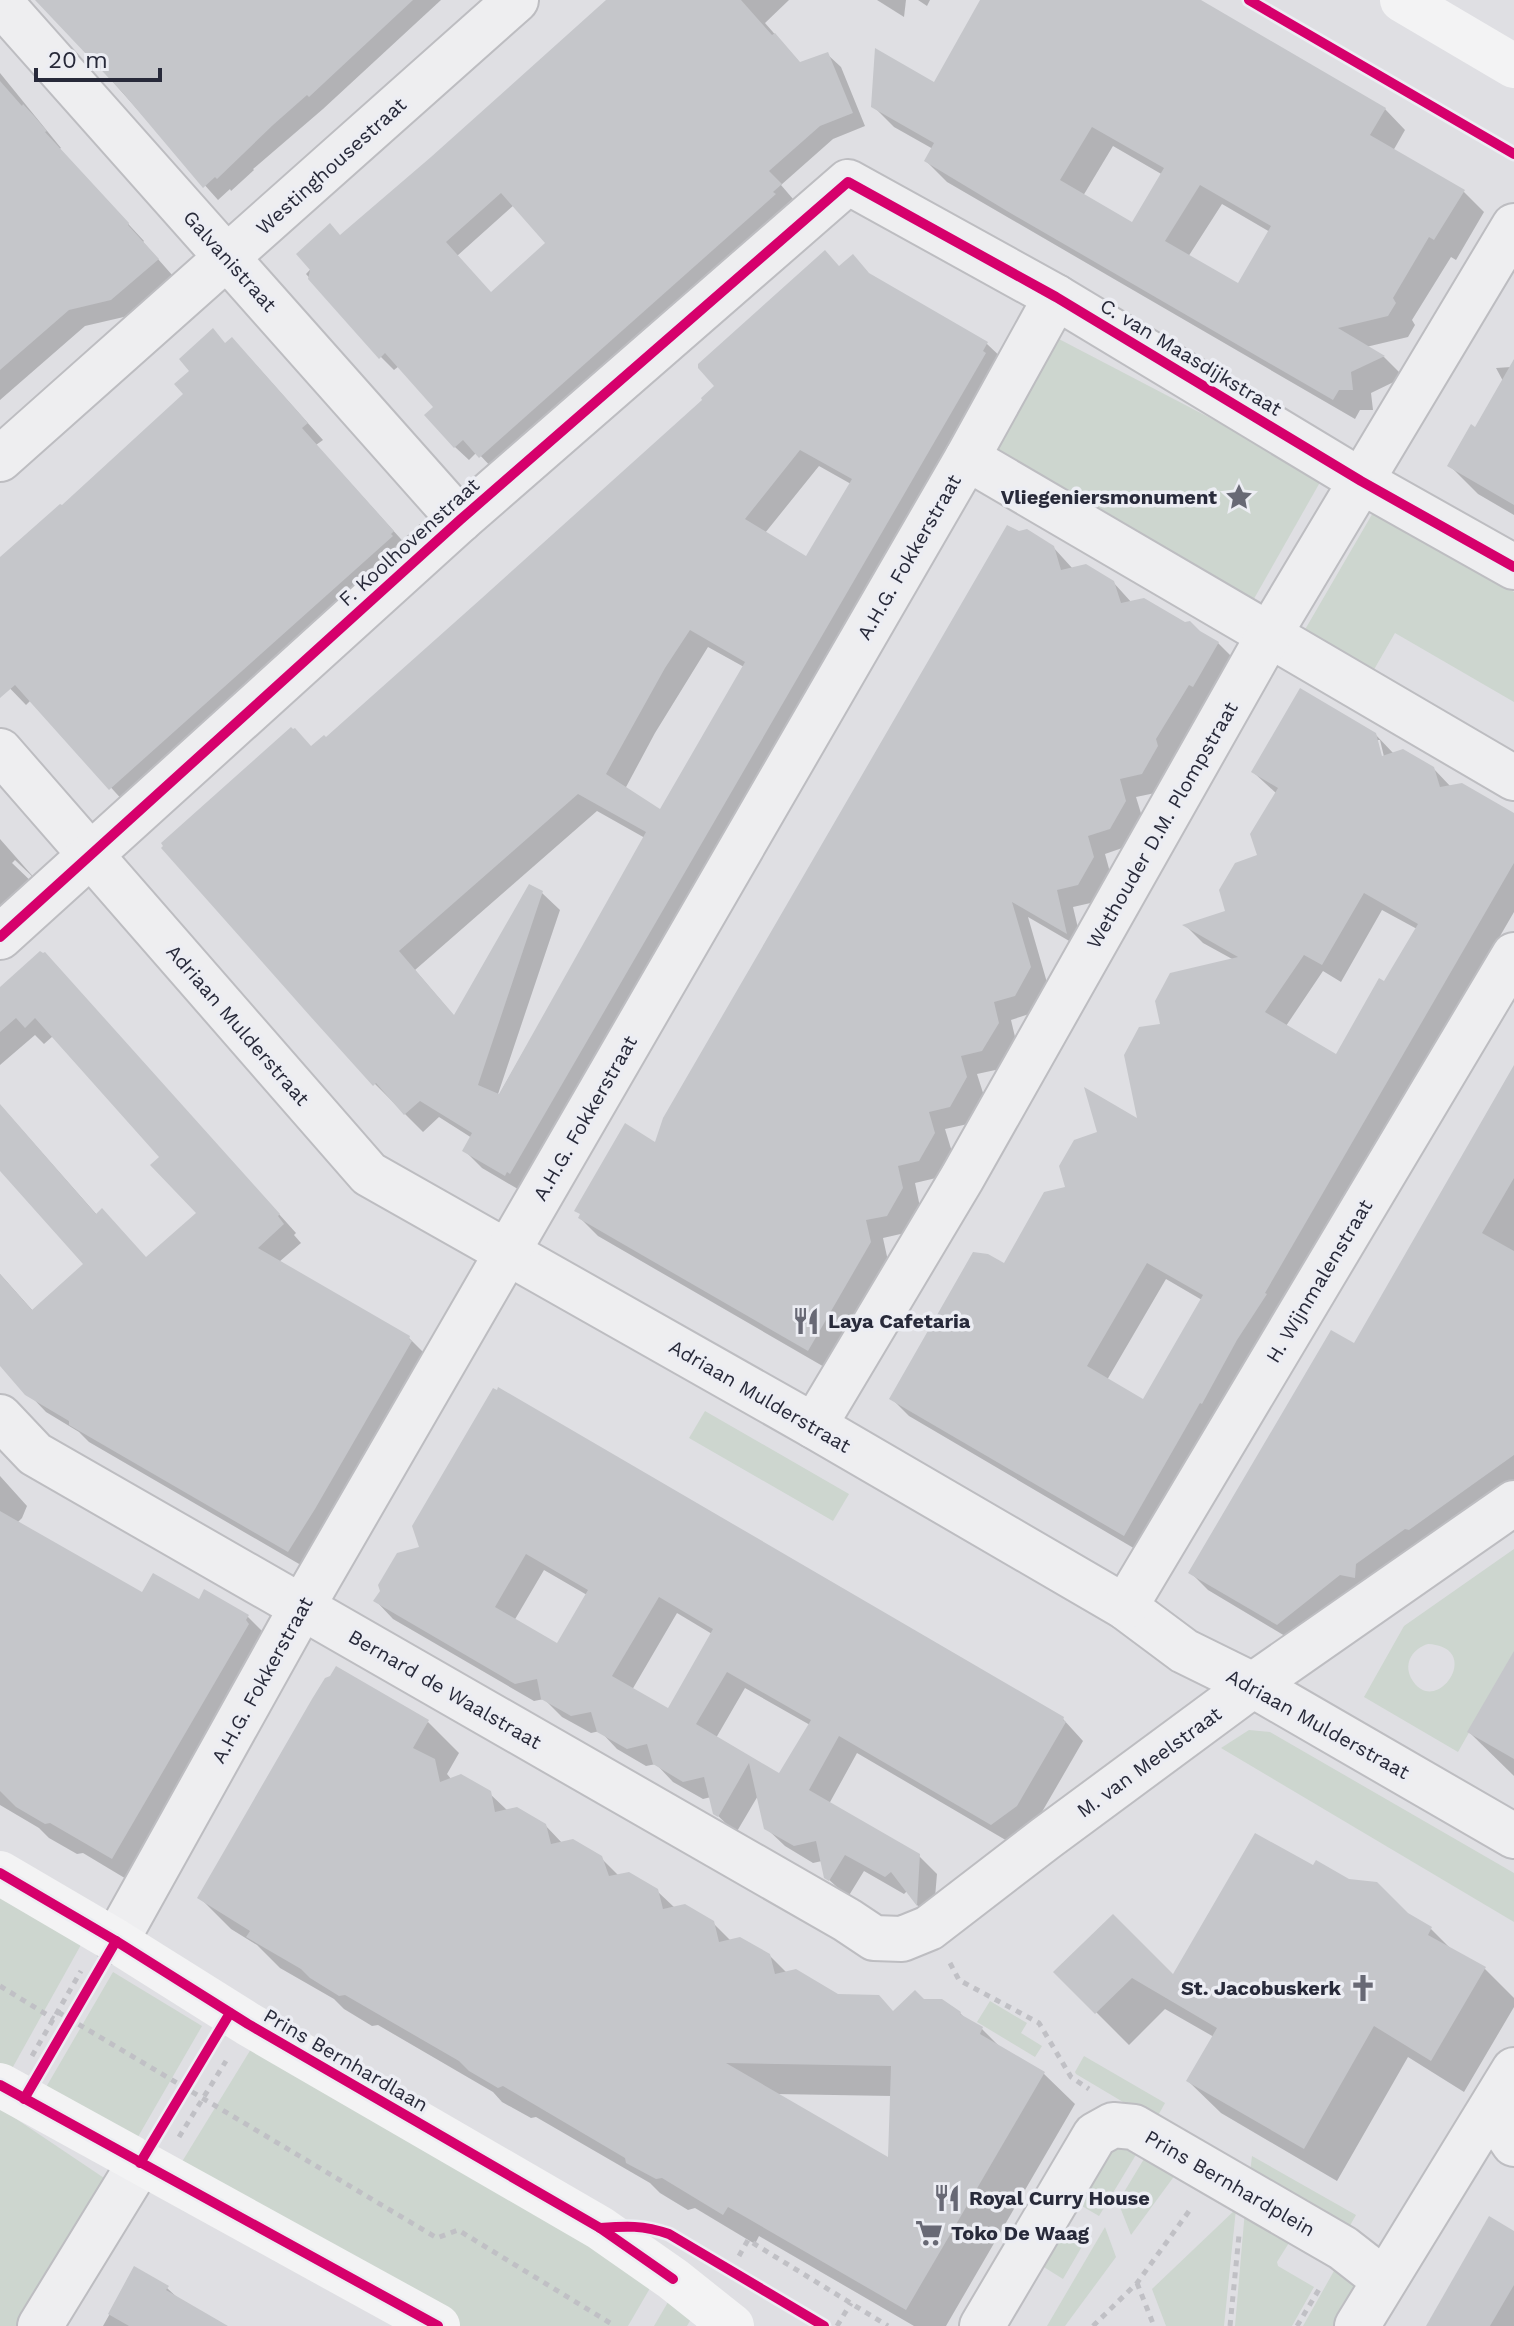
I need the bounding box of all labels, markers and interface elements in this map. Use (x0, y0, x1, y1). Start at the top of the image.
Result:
scale bar (36, 32, 160, 82)
text: 20 m (48, 46, 108, 74)
street label: Westinghousestraat (251, 92, 411, 240)
street label: Galvanistraat (178, 205, 282, 317)
street label: C. van Maasdijkstraat (1096, 293, 1287, 421)
street label: A.H.G. Fokkerstraat (852, 470, 966, 644)
street label: F. Koolhovenstraat (334, 472, 485, 611)
place icon: Vliegeniersmonument (1224, 482, 1254, 512)
place label: Vliegeniersmonument (1001, 485, 1217, 509)
street label: Wethouder D.M. Plompstraat (1081, 697, 1243, 953)
street label: Adriaan Mulderstraat (162, 940, 315, 1111)
street label: A.H.G. Fokkerstraat (528, 1031, 642, 1205)
street label: H. Wijnmalenstraat (1261, 1194, 1378, 1367)
restaurant icon: Laya Cafetaria (791, 1306, 821, 1336)
place label: Laya Cafetaria (828, 1309, 971, 1333)
street label: Adriaan Mulderstraat (665, 1334, 856, 1458)
street label: A.H.G. Fokkerstraat (206, 1592, 318, 1768)
street label: Bernard de Waalstraat (344, 1624, 546, 1754)
street label: Adriaan Mulderstraat (1222, 1664, 1414, 1785)
street label: M. van Meelstraat (1072, 1701, 1227, 1823)
church icon: St. Jacobuskerk (1348, 1973, 1378, 2003)
place label: St. Jacobuskerk (1181, 1976, 1342, 2000)
street label: Prins Bernhardlaan (260, 2003, 432, 2117)
street label: Prins Bernhardplein (1141, 2124, 1319, 2242)
restaurant icon: Royal Curry House (932, 2183, 962, 2213)
place label: Royal Curry House (969, 2186, 1150, 2210)
supermarket icon: Toko De Waag (914, 2218, 944, 2248)
place label: Toko De Waag (951, 2221, 1090, 2245)

